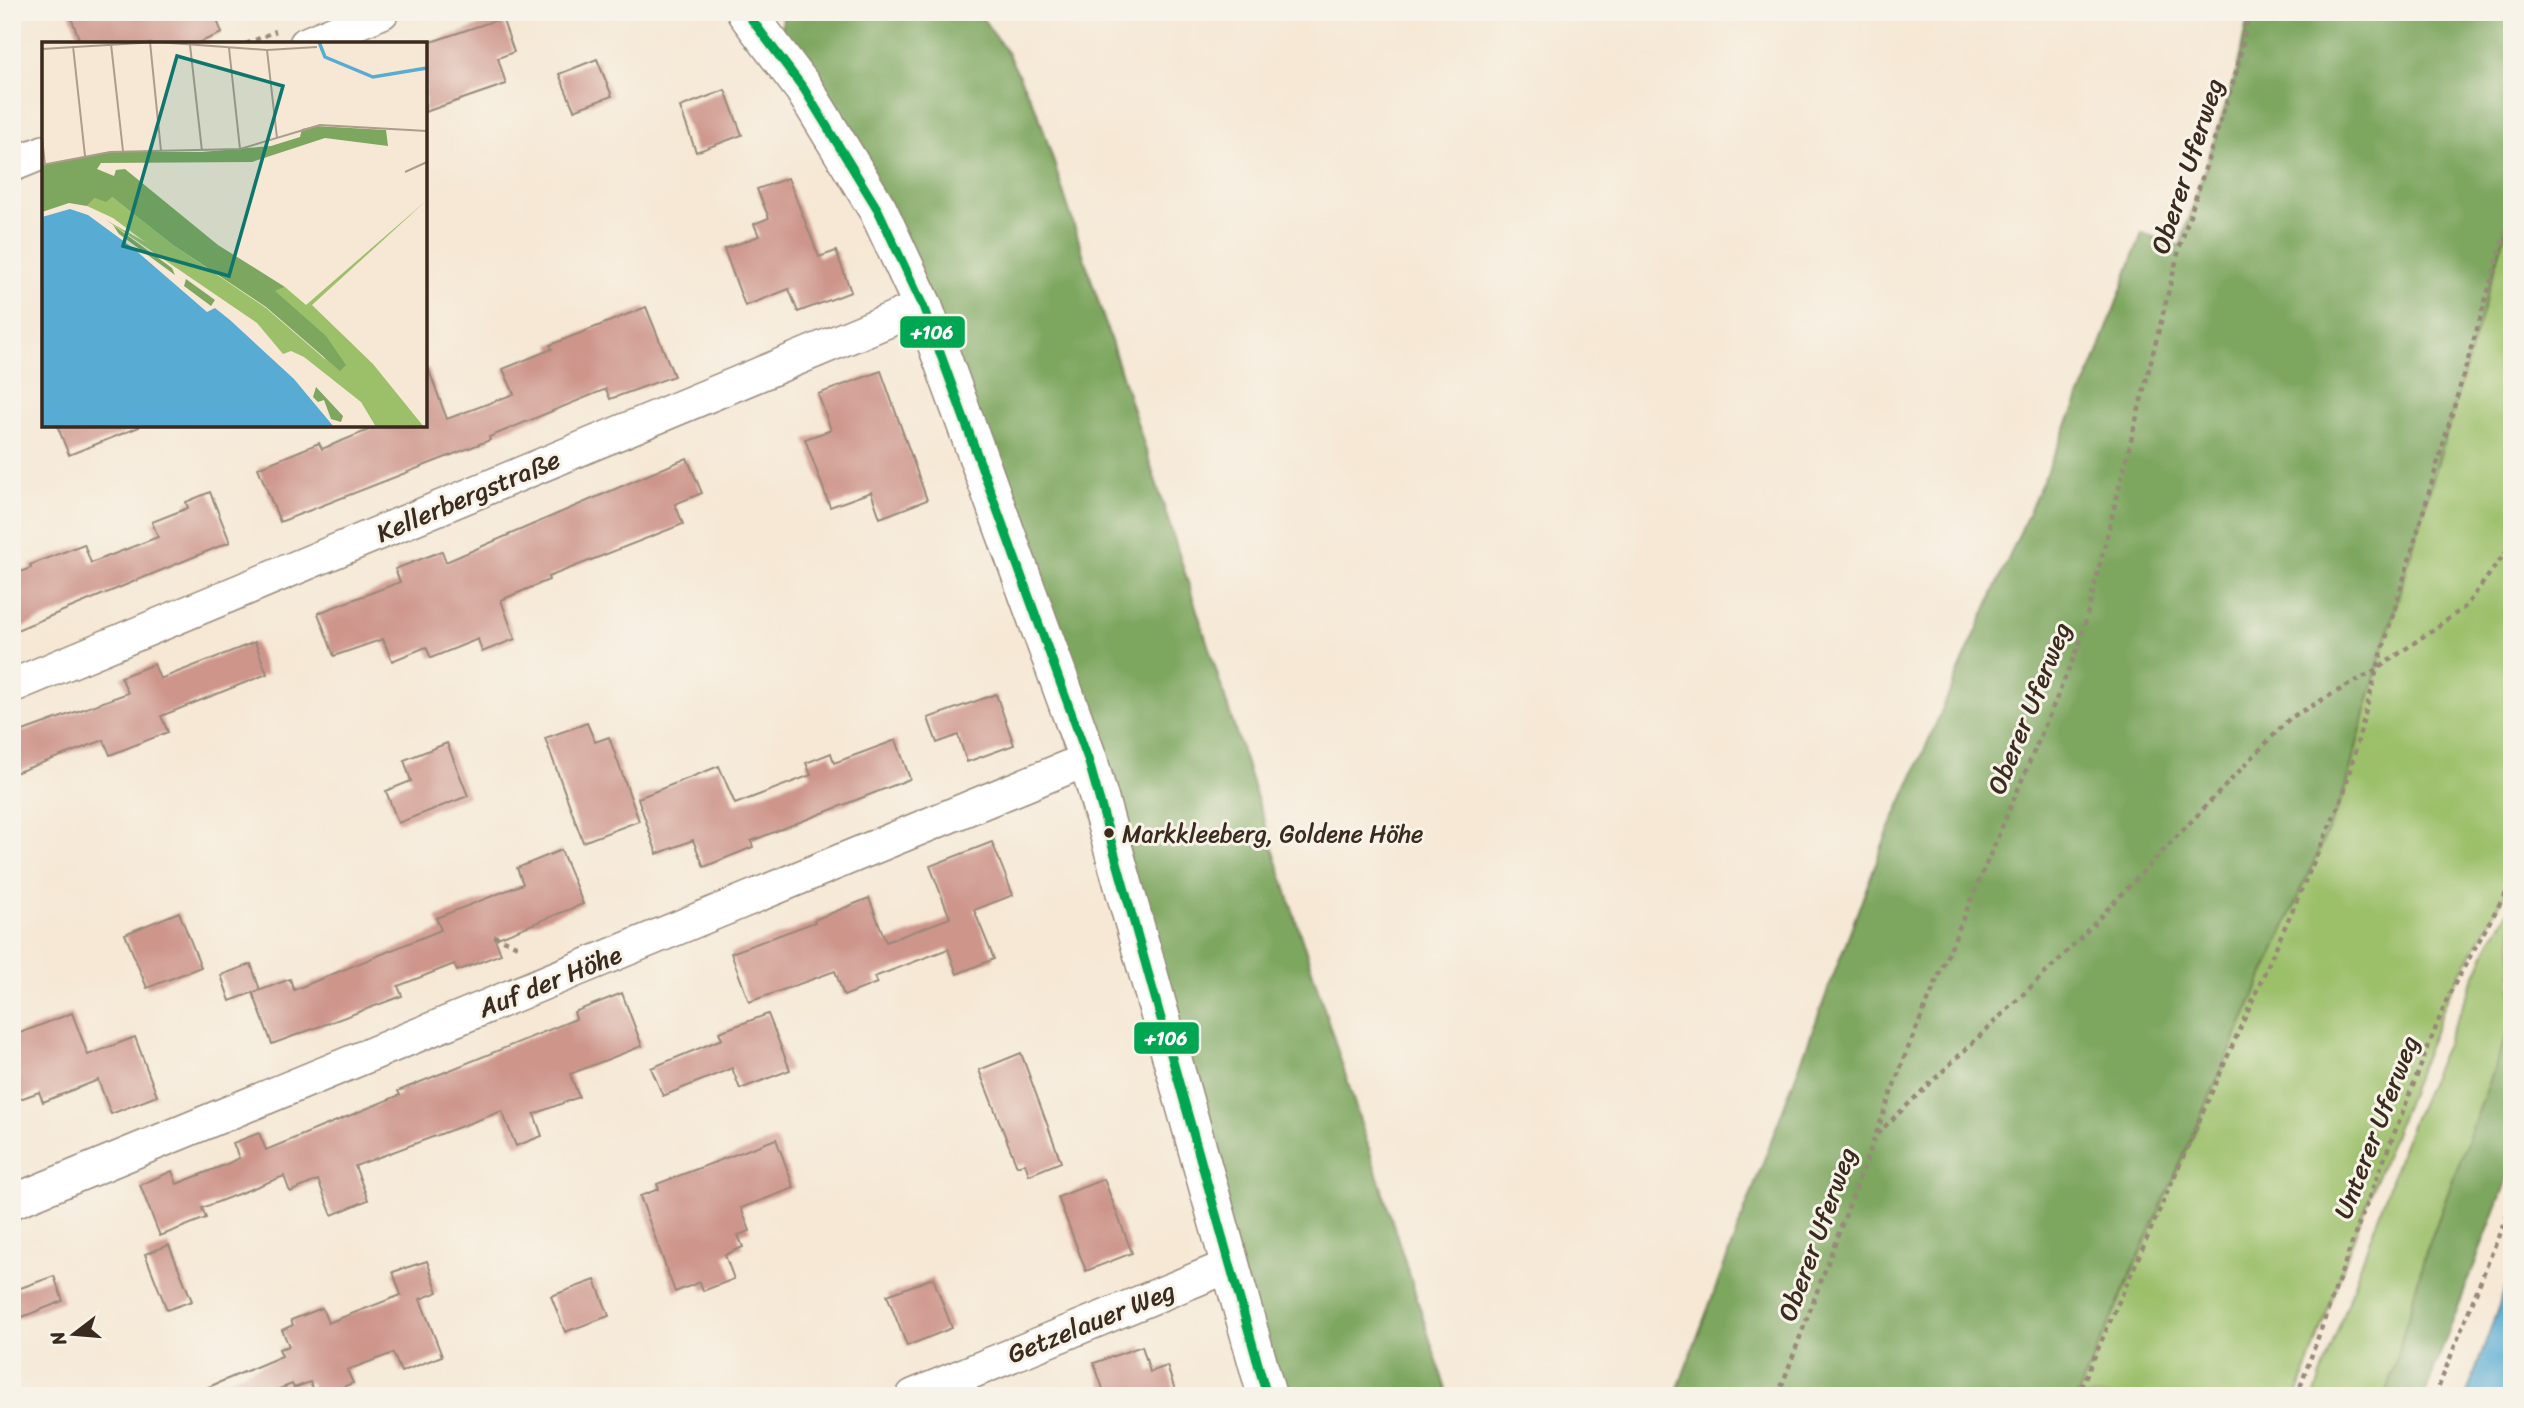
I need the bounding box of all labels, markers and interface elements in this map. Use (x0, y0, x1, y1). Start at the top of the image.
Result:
inset map (42, 42, 427, 427)
street label: Oberer Uferweg (2137, 72, 2237, 260)
line badge: +106 (899, 315, 966, 349)
text: +106 (910, 316, 953, 349)
street label: Kellerbergstraße (368, 436, 568, 556)
street label: Oberer Uferweg (1974, 615, 2084, 801)
place label: Markkleeberg, Goldene Höhe (1122, 813, 1423, 855)
marker: Markkleeberg, Goldene Höhe (1102, 826, 1116, 840)
street label: Auf der Höhe (470, 931, 629, 1031)
line badge: +106 (1133, 1021, 1200, 1055)
text: +106 (1144, 1022, 1187, 1055)
street label: Unterer Uferweg (2320, 1028, 2432, 1226)
street label: Oberer Uferweg (1764, 1140, 1870, 1328)
street label: Getzelauer Weg (1000, 1267, 1182, 1377)
north arrow (38, 1300, 108, 1370)
text: N (40, 1327, 76, 1350)

